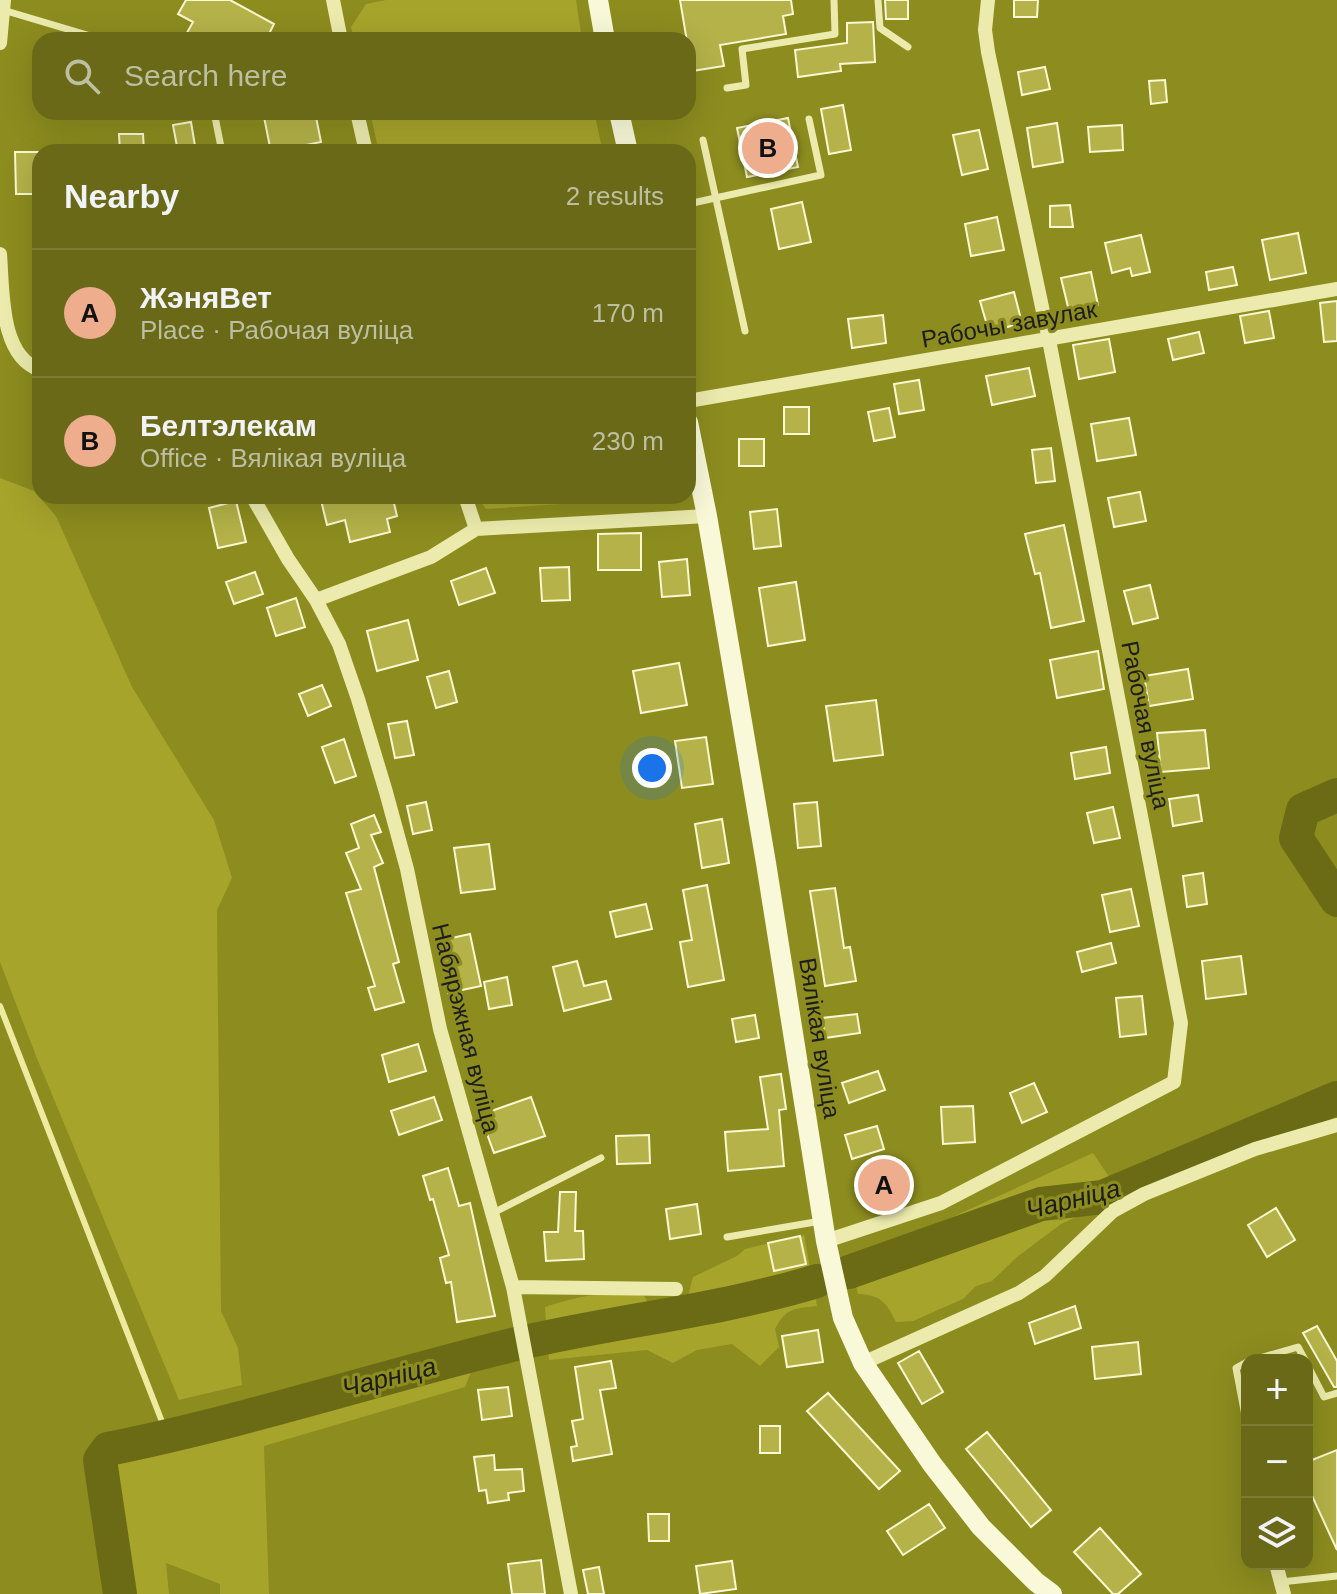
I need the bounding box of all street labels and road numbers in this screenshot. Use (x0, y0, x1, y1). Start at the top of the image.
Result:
street label: Рабочы завулак (919, 295, 1099, 353)
street label: Рабочая вуліца (1116, 639, 1176, 812)
street label: Набярэжная вуліца (427, 920, 505, 1136)
street label: Вялікая вуліца (794, 956, 846, 1121)

